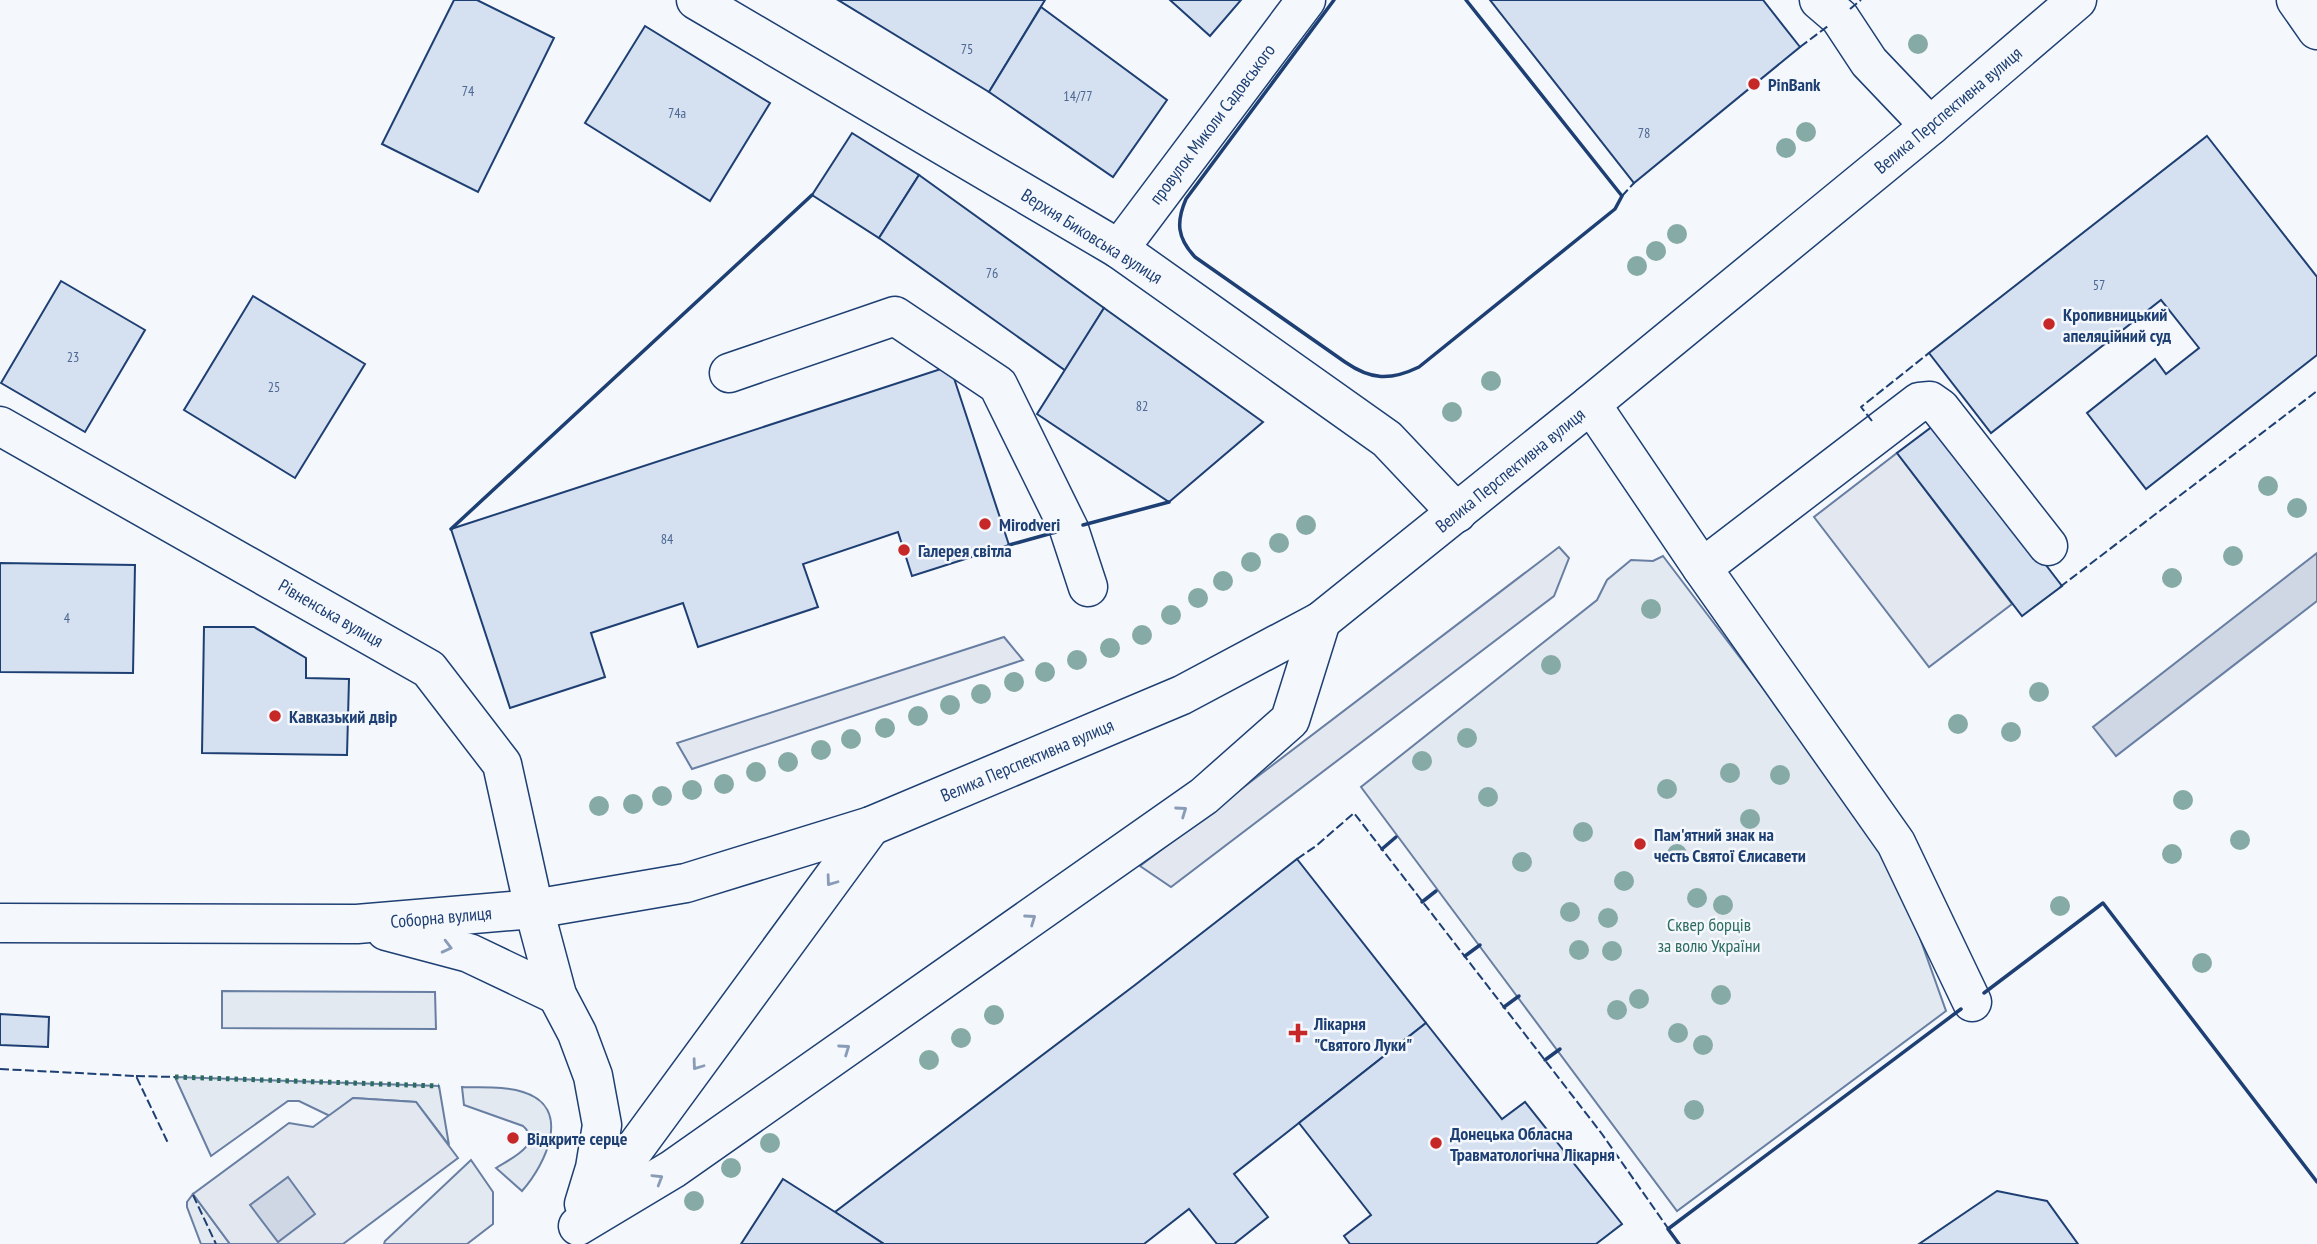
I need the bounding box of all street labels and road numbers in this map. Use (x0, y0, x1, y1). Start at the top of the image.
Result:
street label: провулок Миколи Садовського (1144, 39, 1280, 209)
street label: Велика Перспективна вулиця (1869, 41, 2027, 179)
street label: Верхня Биковська вулиця (1017, 183, 1167, 289)
street label: Велика Перспективна вулиця (1431, 403, 1589, 537)
street label: Рівненська вулиця (274, 574, 388, 652)
street label: Велика Перспективна вулиця (937, 713, 1117, 807)
street label: Соборна вулиця (389, 901, 493, 933)

